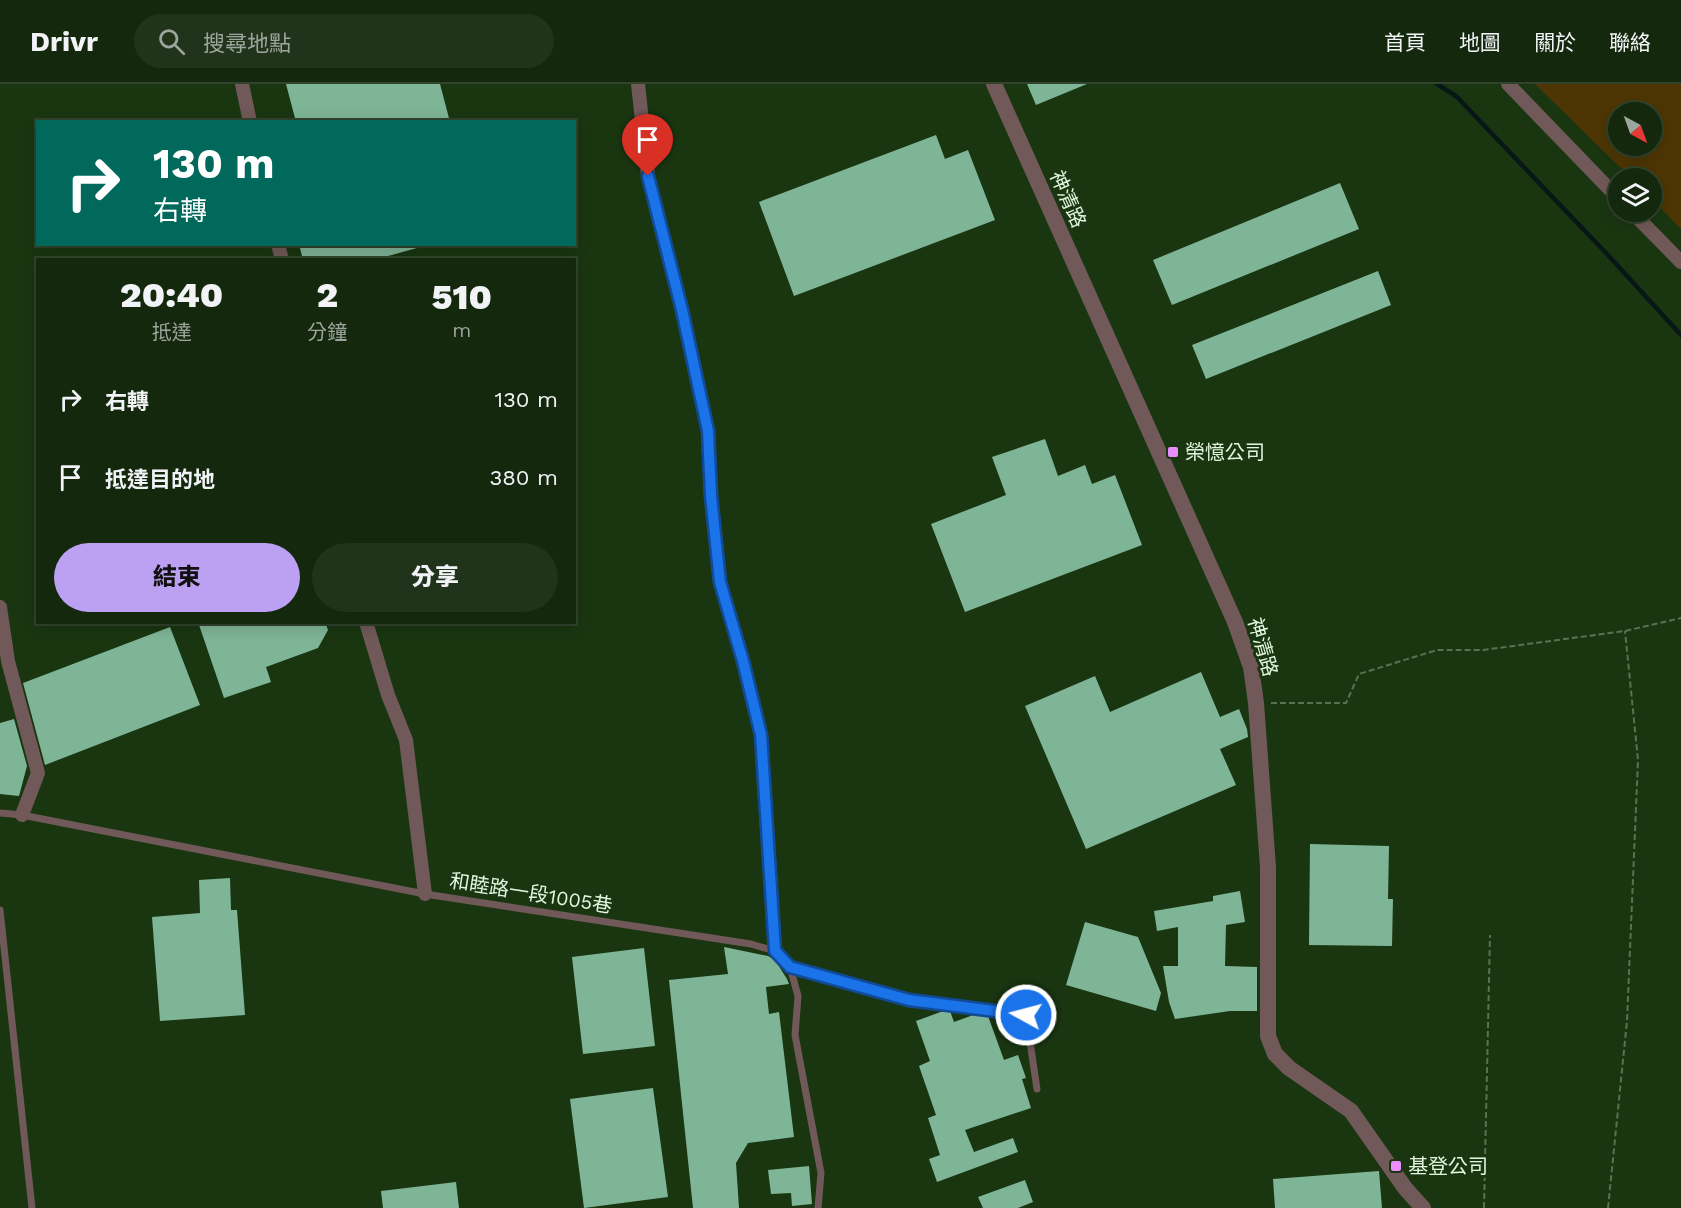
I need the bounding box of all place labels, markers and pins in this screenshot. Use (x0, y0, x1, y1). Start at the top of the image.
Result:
pin (622, 114, 673, 176)
place label: 榮憶公司 (1185, 440, 1265, 464)
marker: 榮憶公司 (1166, 445, 1180, 459)
place label: 基登公司 (1408, 1154, 1488, 1178)
marker: 基登公司 (1389, 1159, 1403, 1173)

